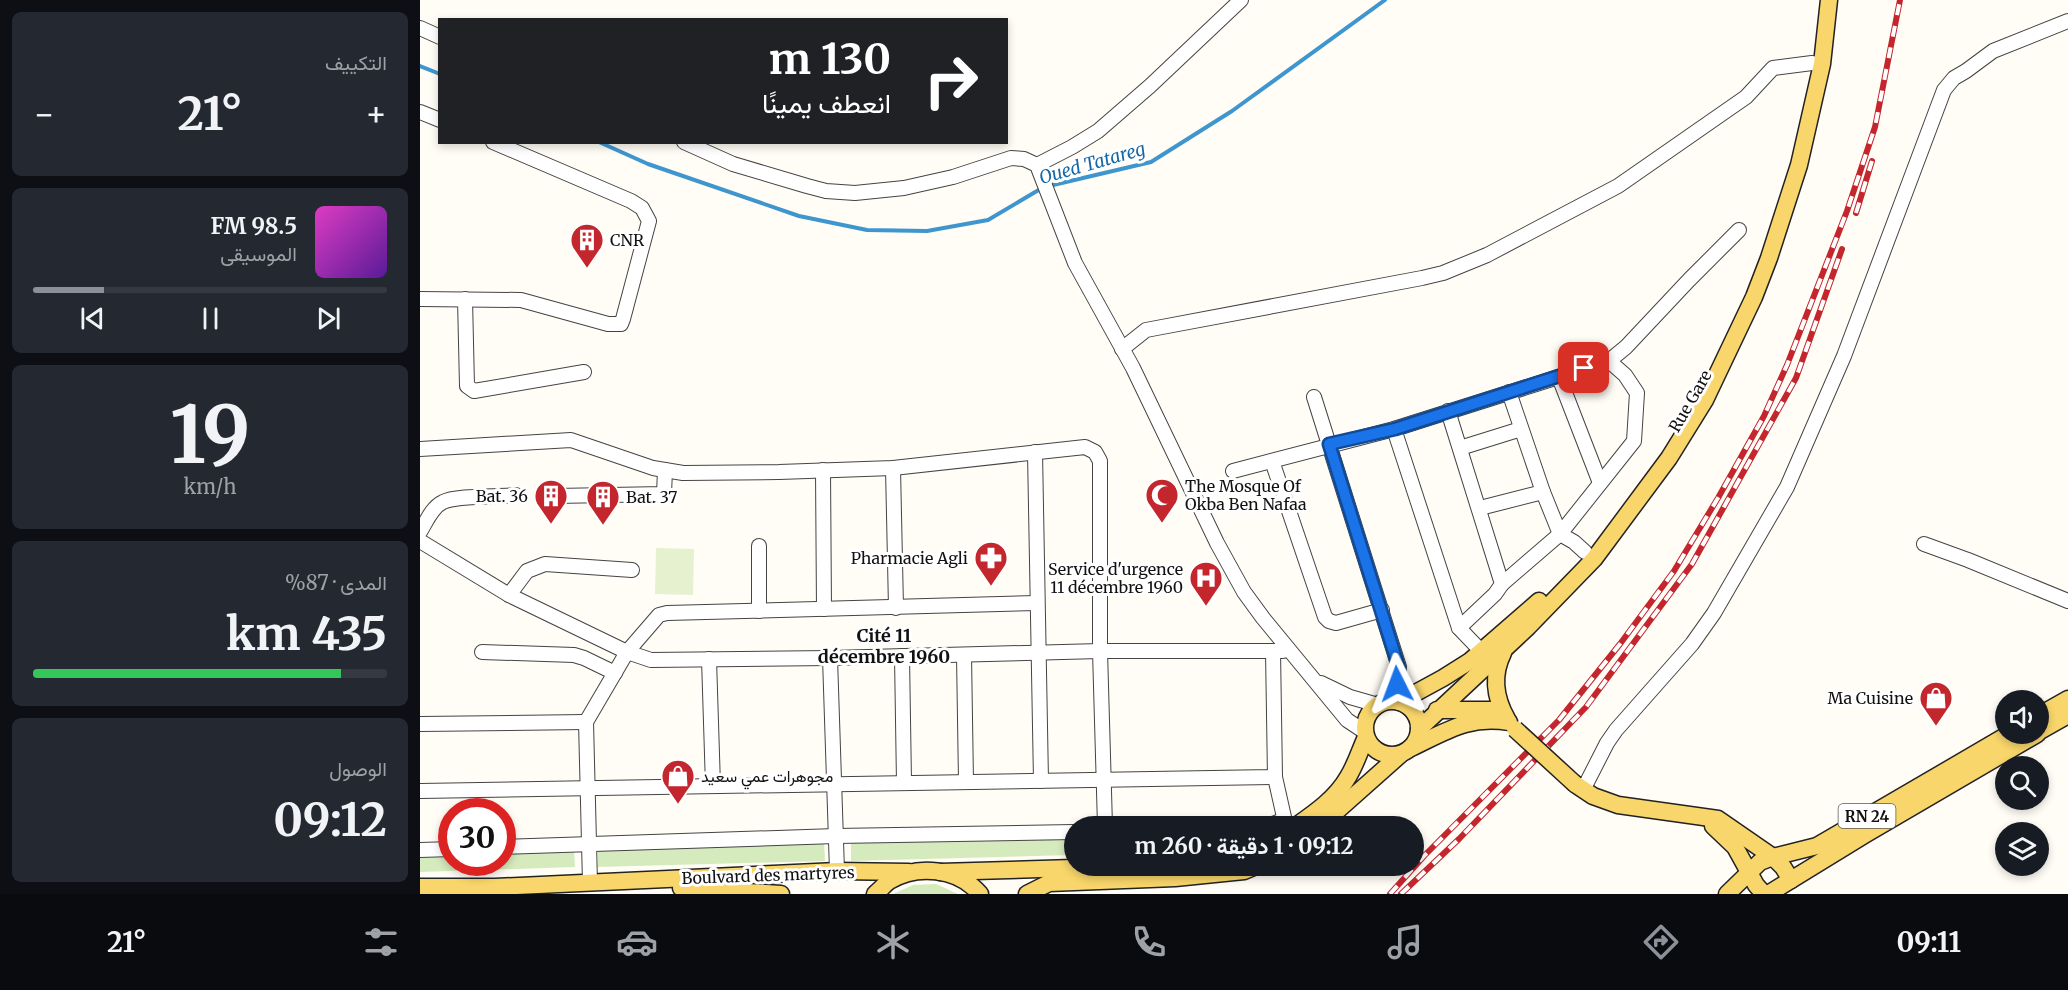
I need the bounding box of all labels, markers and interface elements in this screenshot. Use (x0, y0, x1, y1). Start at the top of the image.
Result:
text: 130 m (769, 33, 891, 85)
icon: right (912, 42, 990, 120)
text: التكييف (325, 50, 387, 75)
text: 21° (177, 86, 243, 142)
text: انعطف يمينًا (762, 86, 891, 120)
text: − (33, 94, 55, 135)
text: + (365, 94, 387, 135)
water label: Oued Tatareg (1036, 137, 1148, 189)
text: 98.5 FM (211, 212, 297, 240)
building icon: CNR (569, 222, 605, 269)
place label: CNR (610, 230, 645, 250)
text: الموسيقى (220, 241, 297, 266)
icon: previous (76, 302, 109, 335)
icon: pause (194, 302, 227, 335)
icon: next (312, 302, 345, 335)
pin (1558, 342, 1609, 393)
icon: arrive (1567, 351, 1600, 384)
street label: Rue Gare (1664, 366, 1716, 436)
text: 19 (170, 386, 250, 484)
text: km/h (184, 474, 236, 499)
place label: The Mosque Of Okba Ben Nafaa (1185, 476, 1307, 514)
mosque icon: The Mosque Of Okba Ben Nafaa (1144, 477, 1180, 524)
building icon: Bat. 36 (533, 478, 569, 525)
building icon: Bat. 37 (585, 479, 621, 526)
place label: Bat. 36 (476, 486, 528, 506)
place label: Bat. 37 (626, 487, 677, 507)
pharmacy icon: Pharmacie Agli (973, 540, 1009, 587)
place label: Pharmacie Agli (851, 548, 968, 568)
place label: Service d'urgence 11 décembre 1960 (1048, 559, 1183, 597)
hospital icon: Service d'urgence 11 décembre 1960 (1188, 560, 1224, 607)
text: المدى · 87% (285, 570, 387, 595)
text: 435 km (226, 606, 387, 662)
district label: Cité 11 décembre 1960 (818, 624, 950, 668)
position arrow (1365, 652, 1429, 716)
shop icon: Ma Cuisine (1918, 680, 1954, 727)
place label: Ma Cuisine (1828, 688, 1913, 708)
map controls (1995, 690, 2049, 876)
button: sound (1995, 690, 2049, 744)
text: الوصول (329, 756, 387, 781)
button: search (1995, 756, 2049, 810)
shop icon: مجوهرات عمي سعيد (660, 758, 696, 805)
place label: مجوهرات عمي سعيد (701, 766, 833, 790)
text: 09:12 (273, 792, 387, 848)
speed limit sign: 30 (438, 798, 516, 876)
road number: RN 24 (1838, 804, 1896, 828)
button: layers (1995, 822, 2049, 876)
text: 09:12 · 1 دقيقة · 260 m (1134, 832, 1354, 860)
street label: Boulvard des martyres (681, 862, 855, 888)
icon: filters (360, 921, 402, 963)
icon: car (616, 921, 658, 963)
icon: climate (872, 921, 914, 963)
icon: phone (1128, 921, 1170, 963)
icon: music (1384, 921, 1426, 963)
icon: directions (1640, 921, 1682, 963)
text: 21° (107, 925, 146, 959)
text: 09:11 (1897, 925, 1961, 959)

